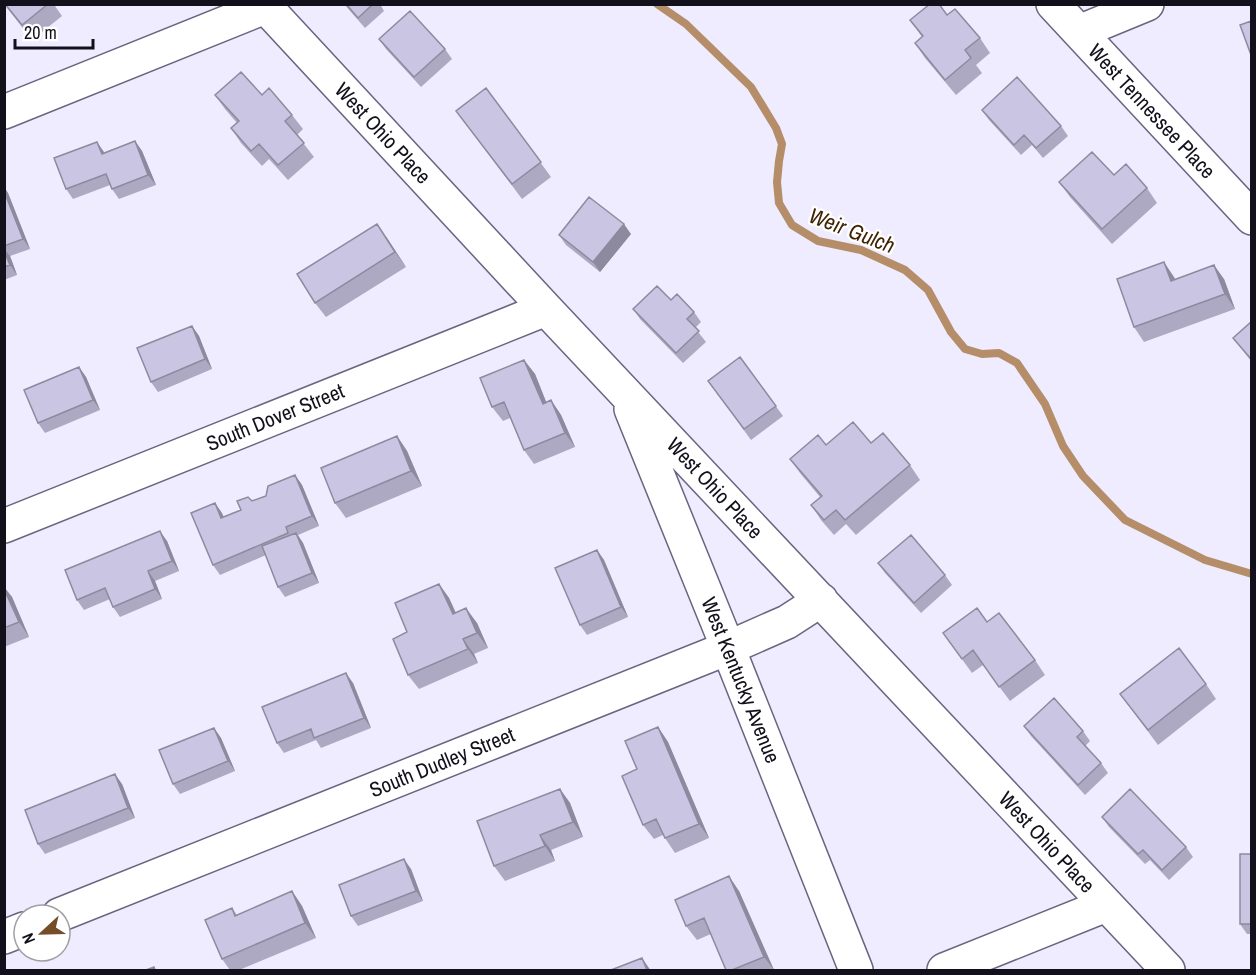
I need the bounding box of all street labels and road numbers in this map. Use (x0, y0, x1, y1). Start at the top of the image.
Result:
street label: West Tennessee Place (1082, 37, 1222, 185)
street label: West Ohio Place (328, 76, 438, 190)
street label: South Dover Street (202, 376, 349, 458)
street label: West Ohio Place (660, 431, 770, 545)
street label: West Kentucky Avenue (694, 593, 788, 767)
street label: South Dudley Street (365, 720, 519, 804)
street label: West Ohio Place (992, 785, 1102, 899)

